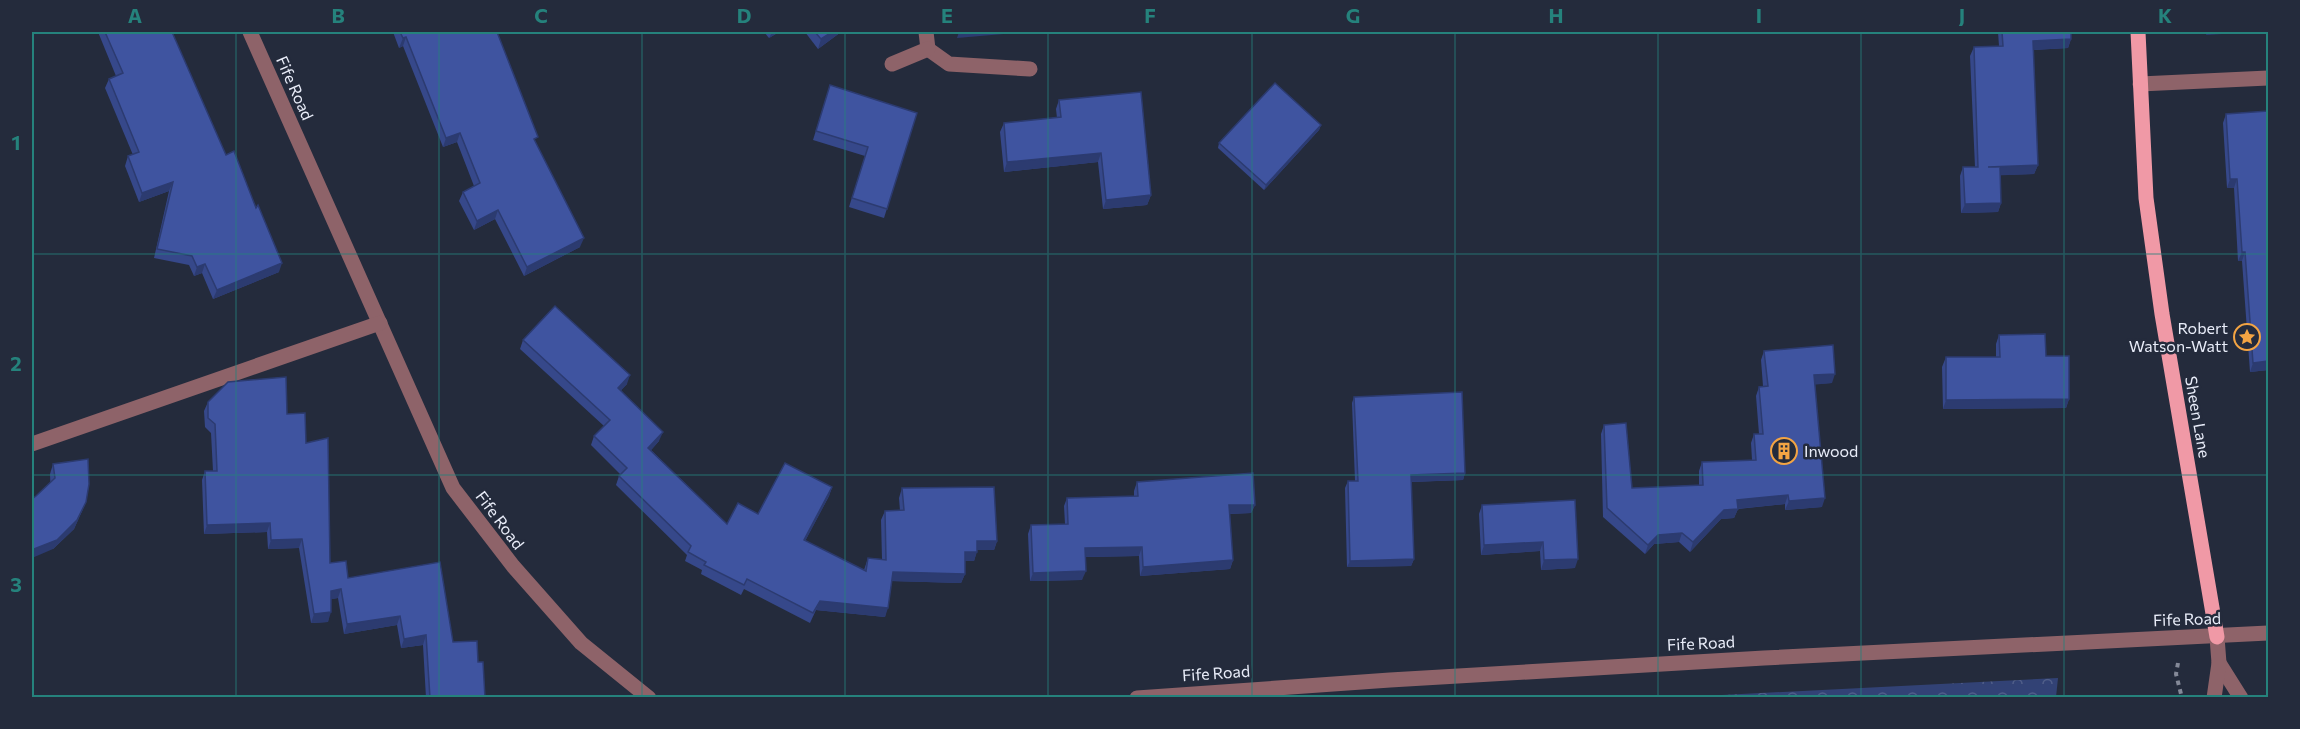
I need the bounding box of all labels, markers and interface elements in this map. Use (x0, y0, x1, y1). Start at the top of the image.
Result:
text: A (128, 3, 142, 27)
text: B (331, 3, 345, 27)
text: C (534, 3, 548, 27)
text: D (737, 3, 751, 27)
text: E (941, 3, 953, 27)
text: F (1144, 3, 1156, 27)
text: G (1346, 3, 1360, 27)
text: H (1549, 3, 1564, 27)
text: I (1756, 3, 1762, 27)
text: J (1959, 3, 1965, 27)
text: K (2158, 3, 2172, 27)
street label: Fife Road (273, 53, 318, 123)
text: 1 (11, 130, 21, 154)
place label: Robert Watson-Watt (2129, 318, 2228, 355)
place icon: Robert Watson-Watt (2232, 322, 2262, 352)
text: 2 (10, 351, 22, 375)
street label: Sheen Lane (2182, 374, 2215, 459)
building icon: Inwood (1769, 436, 1799, 466)
place label: Inwood (1804, 441, 1858, 460)
street label: Fife Road (472, 487, 528, 553)
text: 3 (10, 572, 22, 596)
street label: Fife Road (2153, 608, 2221, 629)
street label: Fife Road (1666, 631, 1735, 654)
street label: Fife Road (1181, 661, 1251, 684)

